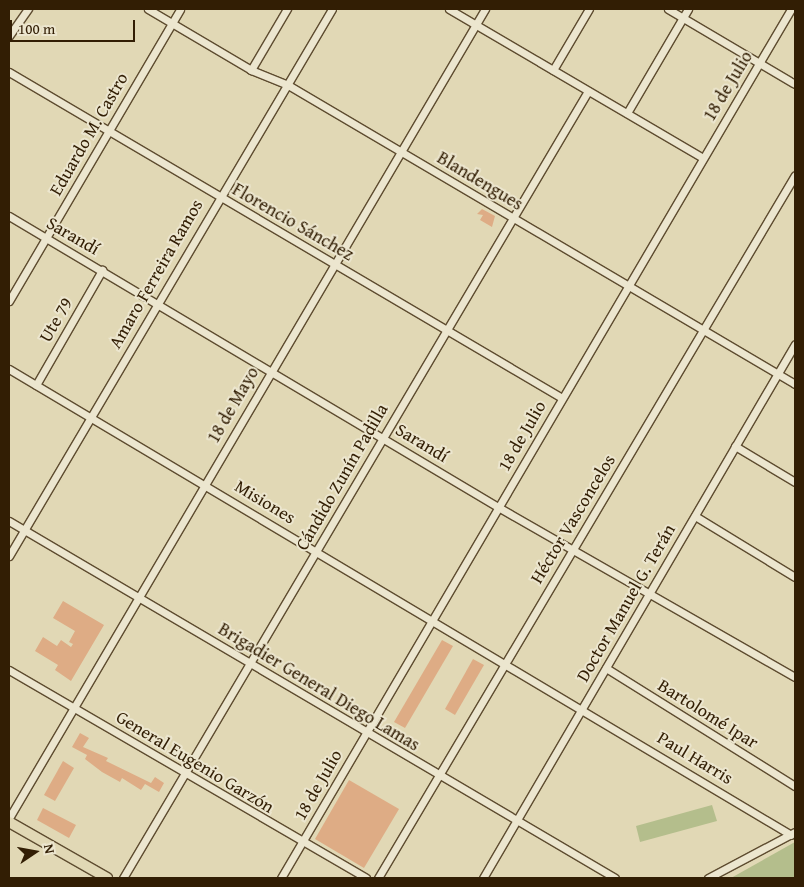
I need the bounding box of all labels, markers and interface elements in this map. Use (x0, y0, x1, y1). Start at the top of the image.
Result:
scale bar (12, 10, 138, 42)
text: 100 m (18, 18, 55, 39)
street label: 18 de Julio (699, 47, 757, 125)
street label: Eduardo M. Castro (45, 69, 133, 199)
street label: Blandengues (433, 147, 527, 215)
street label: Florencio Sánchez (229, 179, 357, 265)
street label: Amaro Ferreira Ramos (104, 196, 208, 352)
street label: Sarandí (43, 212, 103, 260)
street label: Ute 79 (35, 294, 77, 346)
street label: 18 de Mayo (203, 363, 263, 447)
street label: 18 de Julio (493, 397, 551, 475)
street label: Cándido Zunín Padilla (291, 400, 393, 554)
street label: Sarandí (392, 419, 452, 467)
street label: Héctor Vasconcelos (526, 451, 620, 587)
street label: Misiones (231, 476, 299, 528)
street label: Doctor Manuel G. Terán (572, 520, 680, 686)
street label: Brigadier General Diego Lamas (214, 618, 424, 756)
street label: Bartolomé Ipar (654, 675, 762, 753)
street label: General Eugenio Garzón (112, 706, 278, 818)
street label: Paul Harris (653, 727, 737, 789)
street label: 18 de Julio (289, 746, 347, 824)
north arrow (10, 827, 60, 877)
text: N (39, 842, 60, 856)

